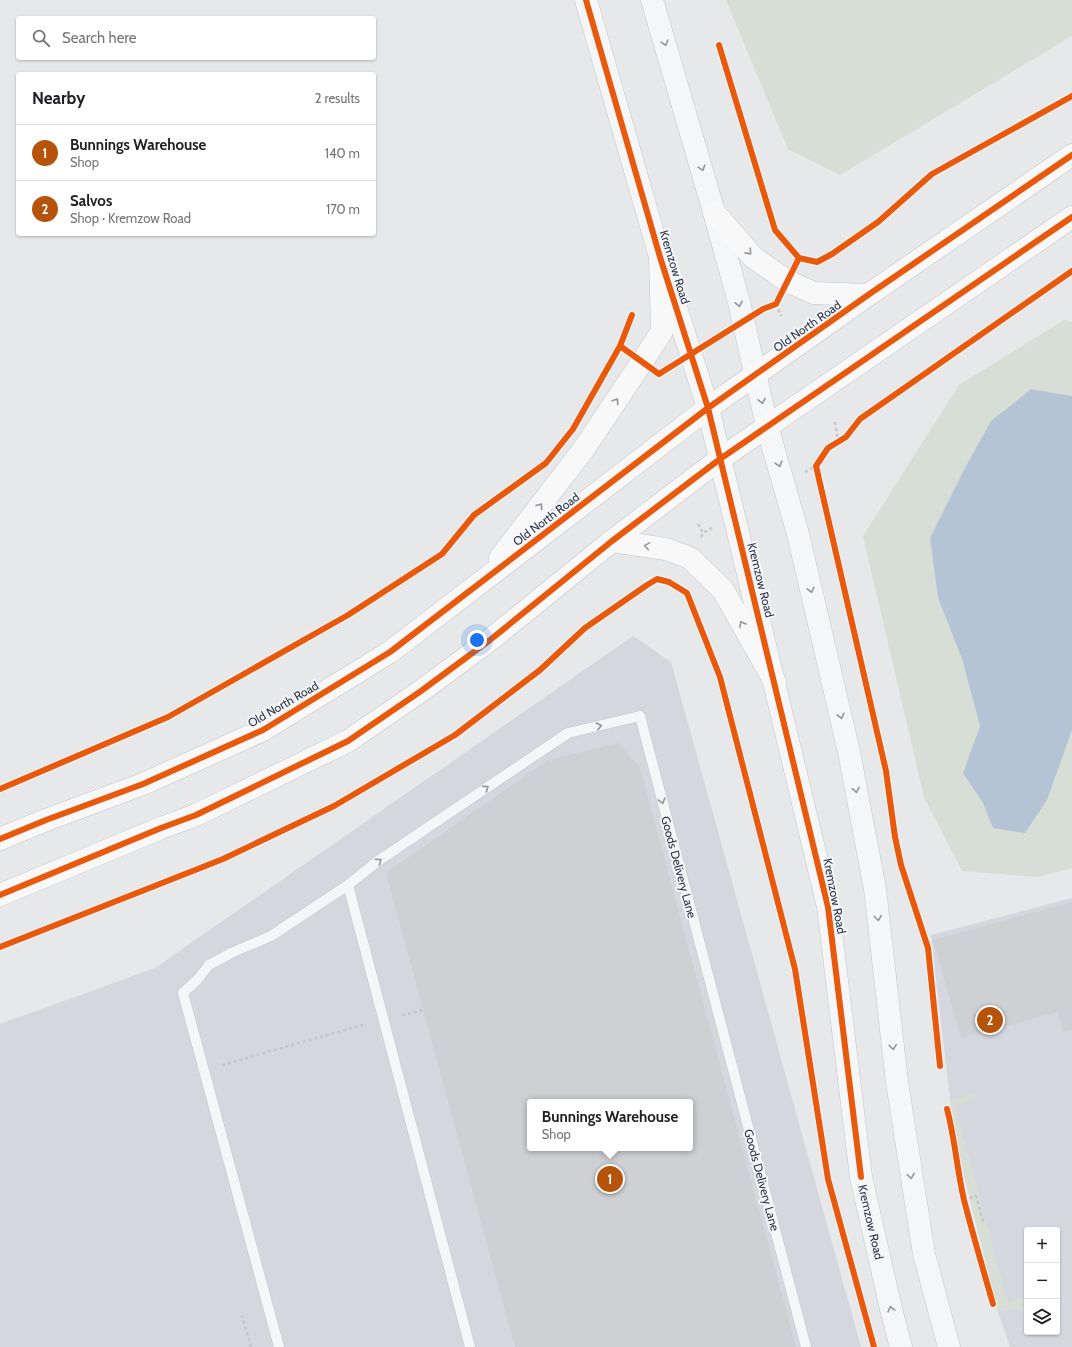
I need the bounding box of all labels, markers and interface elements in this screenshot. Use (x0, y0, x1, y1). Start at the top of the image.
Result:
search box (16, 16, 376, 60)
icon: search (30, 27, 52, 49)
text: Search here (62, 29, 137, 47)
one-way arrow (660, 39, 669, 46)
text: Nearby (32, 88, 85, 108)
text: 2 results (315, 90, 360, 106)
text: Bunnings Warehouse (70, 136, 206, 154)
text: 1 (43, 145, 47, 161)
text: 140 m (325, 145, 360, 161)
text: Shop (70, 154, 99, 170)
one-way arrow (697, 164, 706, 171)
text: Salvos (70, 192, 112, 210)
text: 2 (42, 201, 48, 217)
text: 170 m (326, 201, 360, 217)
text: Shop · Kremzow Road (70, 210, 191, 226)
street label: Kremzow Road (657, 228, 693, 306)
one-way arrow (745, 247, 752, 255)
street label: Old North Road (770, 297, 844, 355)
one-way arrow (735, 301, 743, 307)
one-way arrow (757, 397, 765, 404)
one-way arrow (611, 398, 619, 405)
one-way arrow (774, 460, 783, 467)
street label: Old North Road (510, 489, 582, 549)
one-way arrow (535, 503, 543, 510)
street label: Kremzow Road (744, 541, 778, 619)
one-way arrow (644, 542, 650, 551)
one-way arrow (806, 586, 815, 593)
one-way arrow (739, 621, 747, 628)
your location (467, 630, 487, 650)
street label: Old North Road (245, 678, 321, 730)
one-way arrow (836, 713, 844, 719)
one-way arrow (596, 722, 602, 730)
one-way arrow (482, 786, 489, 793)
one-way arrow (851, 787, 860, 793)
one-way arrow (657, 798, 666, 805)
street label: Goods Delivery Lane (658, 814, 700, 920)
street label: Kremzow Road (820, 857, 850, 935)
one-way arrow (374, 859, 381, 866)
one-way arrow (873, 915, 882, 921)
pin: 2 (977, 1005, 1003, 1035)
one-way arrow (888, 1044, 897, 1050)
popup (527, 1099, 693, 1151)
text: Bunnings Warehouse (542, 1108, 678, 1126)
text: Shop (542, 1126, 571, 1142)
street label: Goods Delivery Lane (741, 1127, 783, 1233)
pin: 1 (597, 1164, 623, 1194)
one-way arrow (907, 1173, 915, 1179)
street label: Kremzow Road (855, 1183, 887, 1261)
map controls (1024, 1227, 1060, 1335)
button: + (1024, 1227, 1060, 1263)
button: − (1024, 1263, 1060, 1299)
button: layers (1024, 1299, 1060, 1335)
one-way arrow (887, 1306, 896, 1313)

